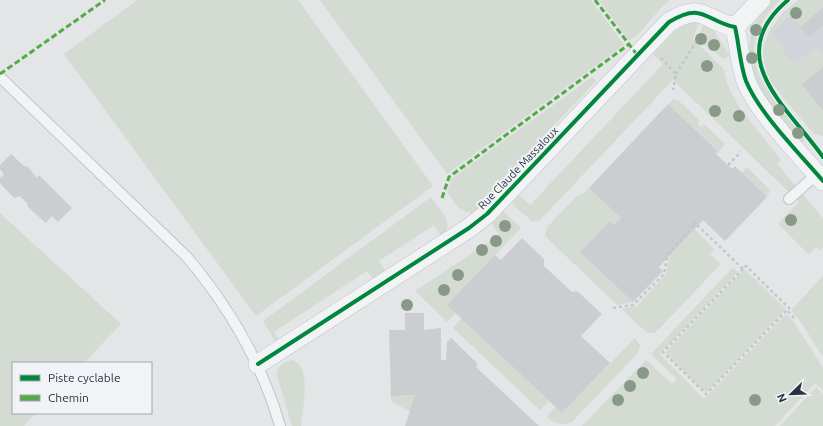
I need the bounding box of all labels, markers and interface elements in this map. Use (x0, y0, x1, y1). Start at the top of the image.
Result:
street label: Rue Claude Massaloux (476, 124, 561, 212)
legend (12, 362, 152, 414)
text: Piste cyclable (48, 371, 121, 384)
north arrow (771, 374, 811, 414)
text: Chemin (48, 391, 89, 404)
text: N (775, 392, 789, 404)

